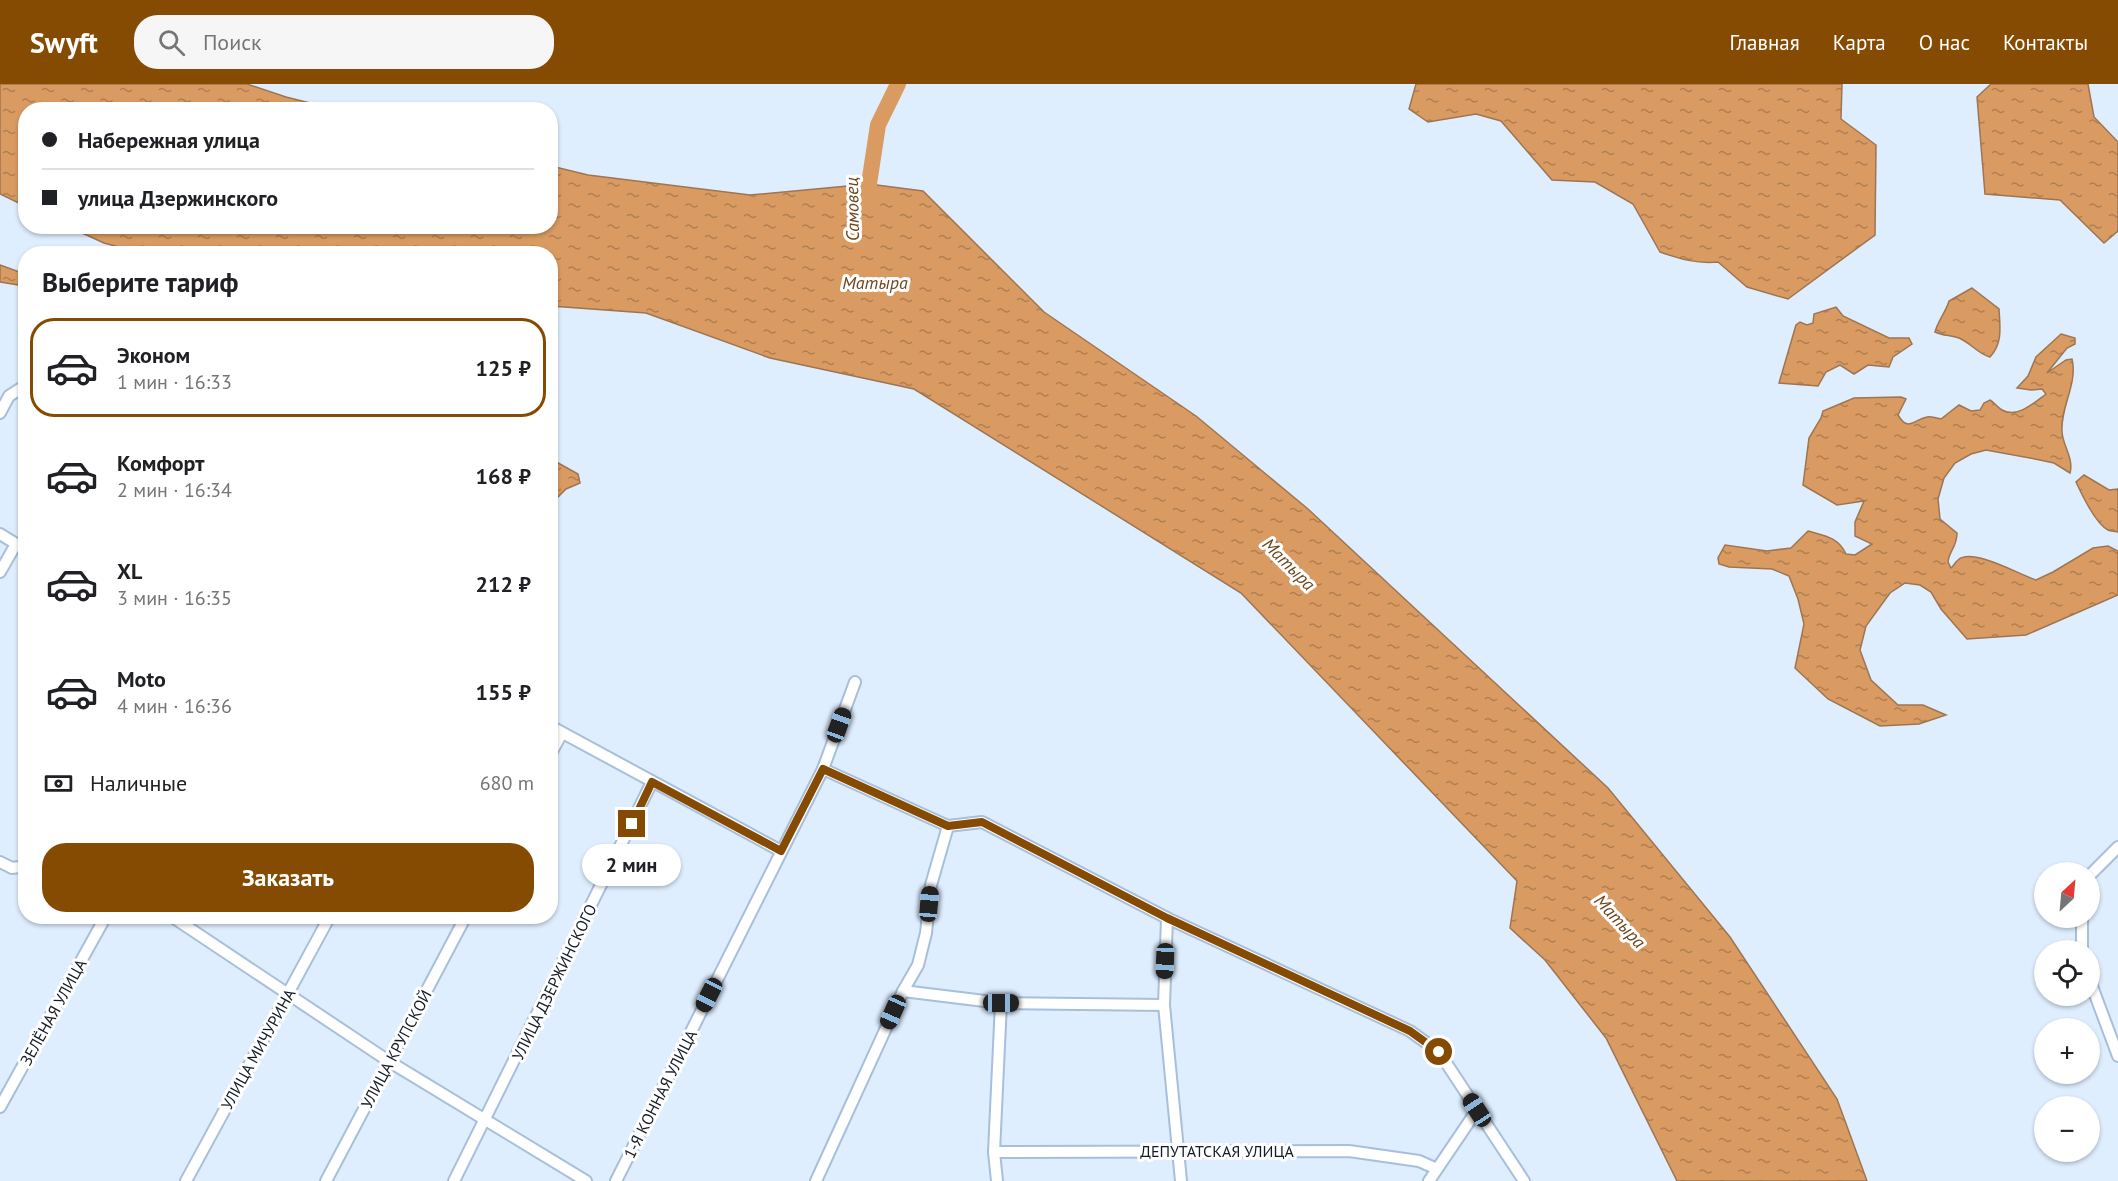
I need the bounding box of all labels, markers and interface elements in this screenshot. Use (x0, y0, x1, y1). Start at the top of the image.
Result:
search box (134, 15, 554, 69)
text: Swyft (30, 24, 98, 61)
icon: search (155, 26, 188, 59)
text: Поиск (203, 28, 262, 56)
text: Главная (1729, 29, 1800, 56)
text: Карта (1833, 29, 1886, 56)
text: О нас (1919, 29, 1970, 56)
text: Контакты (2003, 29, 2088, 56)
text: Набережная улица (78, 126, 260, 154)
water label: Самовец (840, 177, 864, 241)
text: улица Дзержинского (78, 184, 278, 212)
text: Выберите тариф (42, 265, 238, 299)
water label: Матыра (842, 271, 908, 294)
icon: car (45, 341, 99, 395)
text: Эконом (117, 341, 190, 369)
text: 125 ₽ (476, 354, 531, 382)
text: 1 мин · 16:33 (117, 369, 232, 395)
icon: car (45, 449, 99, 503)
text: Комфорт (117, 449, 205, 477)
text: 168 ₽ (476, 462, 531, 490)
text: 2 мин · 16:34 (117, 477, 232, 503)
water label: Матыра (1258, 533, 1320, 595)
icon: car (45, 557, 99, 611)
text: XL (117, 557, 142, 585)
text: 212 ₽ (476, 570, 531, 598)
text: 3 мин · 16:35 (117, 585, 232, 611)
icon: car (45, 665, 99, 719)
text: Moto (117, 665, 166, 693)
text: 155 ₽ (476, 678, 531, 706)
text: 4 мин · 16:36 (117, 693, 232, 719)
car (824, 705, 854, 745)
icon: cash (42, 767, 75, 800)
text: Наличные (90, 769, 187, 797)
text: 680 m (480, 770, 534, 796)
route end (618, 810, 645, 837)
button: Заказать (42, 843, 534, 912)
callout: 2 мин (582, 845, 682, 887)
text: 2 мин (606, 852, 657, 878)
north arrow (2034, 862, 2100, 928)
map controls (2034, 862, 2100, 1162)
car (918, 885, 940, 923)
water label: Матыра (1589, 889, 1651, 953)
street label: УЛИЦА ДЗЕРЖИНСКОГО (507, 901, 601, 1063)
button: locate (2034, 940, 2100, 1006)
car (1155, 943, 1175, 979)
street label: ЗЕЛЁНАЯ УЛИЦА (16, 955, 91, 1069)
car (693, 975, 725, 1015)
street label: УЛИЦА МИЧУРИНА (216, 984, 300, 1113)
street label: УЛИЦА КРУПСКОЙ (356, 986, 436, 1112)
car (877, 992, 909, 1032)
car (983, 994, 1019, 1012)
button: + (2034, 1018, 2100, 1084)
street label: 1-Я КОННАЯ УЛИЦА (619, 1026, 701, 1162)
route start (1425, 1038, 1452, 1065)
car (1460, 1090, 1494, 1130)
button: − (2034, 1096, 2100, 1162)
street label: ДЕПУТАТСКАЯ УЛИЦА (1140, 1141, 1294, 1161)

